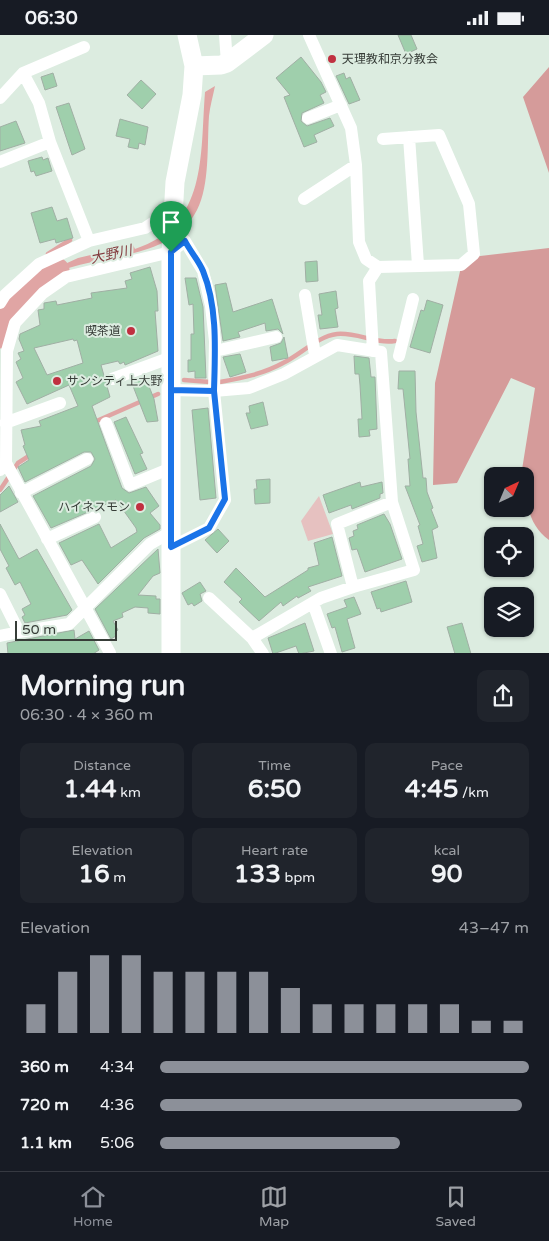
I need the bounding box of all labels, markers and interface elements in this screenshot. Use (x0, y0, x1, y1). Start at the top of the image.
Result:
text: 06:30 (25, 7, 78, 29)
place label: 天理教和京分教会 (342, 52, 438, 66)
marker: 天理教和京分教会 (326, 53, 338, 65)
pin (150, 201, 192, 252)
icon: arrive (157, 208, 185, 236)
water label: 大野川 (89, 241, 135, 267)
place label: 喫茶道 (85, 324, 121, 338)
marker: 喫茶道 (125, 325, 137, 337)
place label: サンシティ上大野 (67, 374, 162, 388)
marker: サンシティ上大野 (51, 375, 63, 387)
north arrow (484, 467, 534, 517)
map controls (484, 467, 534, 637)
place label: ハイネスモン (58, 500, 130, 514)
marker: ハイネスモン (134, 501, 146, 513)
button: locate (484, 527, 534, 577)
button: layers (484, 587, 534, 637)
scale bar (15, 619, 118, 642)
text: 50 m (22, 621, 56, 638)
text: Morning run (20, 669, 185, 703)
button: share (477, 670, 529, 722)
text: 06:30 · 4 × 360 m (20, 705, 153, 725)
text: Distance (73, 757, 131, 774)
text: Time (258, 757, 291, 774)
text: Pace (431, 757, 463, 774)
text: 1.44 (64, 774, 117, 804)
text: 6:50 (248, 774, 301, 804)
text: 4:45 (405, 774, 458, 804)
text: km (117, 784, 141, 801)
text: /km (458, 784, 489, 801)
text: Elevation (72, 842, 133, 859)
text: Heart rate (241, 842, 308, 859)
text: kcal (434, 842, 460, 859)
text: 16 (78, 859, 110, 889)
text: 133 (234, 859, 281, 889)
text: 90 (431, 859, 463, 889)
text: m (110, 869, 126, 886)
text: bpm (281, 869, 315, 886)
text: Elevation (20, 918, 90, 938)
text: 43–47 m (459, 918, 529, 938)
text: 360 m (20, 1057, 69, 1077)
text: 4:34 (100, 1057, 134, 1077)
text: 720 m (20, 1095, 69, 1115)
text: 4:36 (100, 1095, 134, 1115)
text: 1.1 km (20, 1133, 72, 1153)
text: 5:06 (100, 1133, 134, 1153)
tab: Home (73, 1183, 113, 1230)
tab: Map (259, 1183, 289, 1230)
tab: Saved (435, 1183, 476, 1230)

